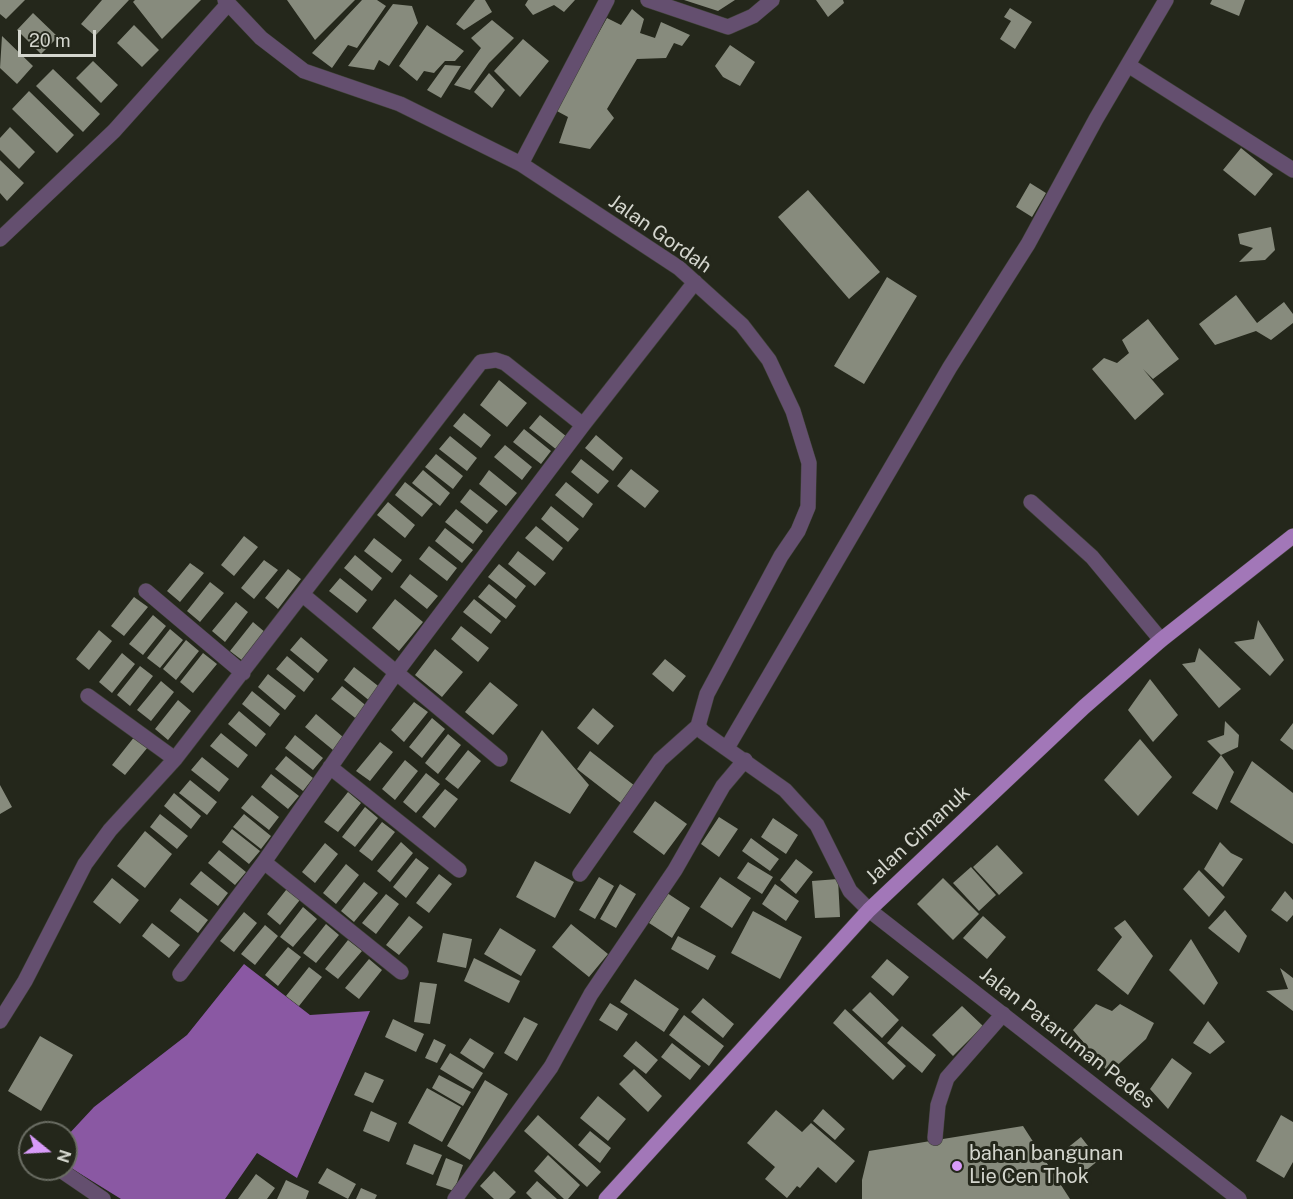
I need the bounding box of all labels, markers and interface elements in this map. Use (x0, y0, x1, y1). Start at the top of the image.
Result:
scale bar (21, 18, 99, 56)
text: 20 m (29, 30, 71, 51)
street label: Jalan Gordah (604, 190, 716, 278)
street label: Jalan Cimanuk (861, 781, 975, 889)
street label: Jalan Pataruman Pedes (975, 962, 1159, 1114)
north arrow (18, 1121, 78, 1181)
place label: bahan bangunan Lie Cen Thok (969, 1142, 1123, 1189)
text: N (53, 1147, 75, 1165)
marker: bahan bangunan Lie Cen Thok (950, 1159, 964, 1173)

